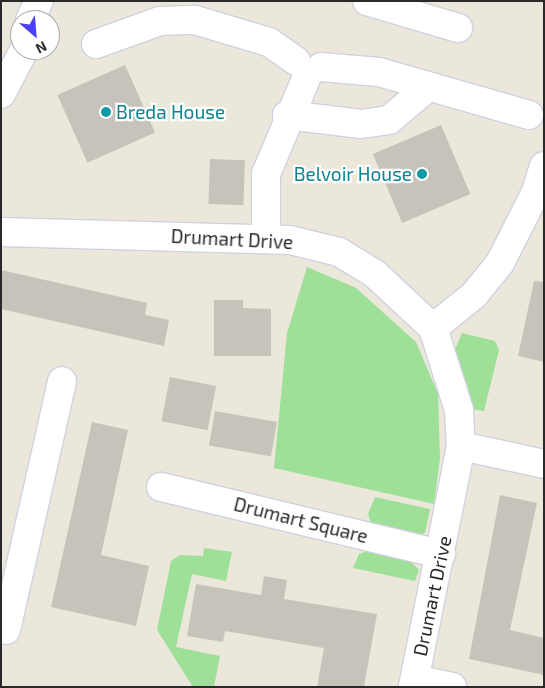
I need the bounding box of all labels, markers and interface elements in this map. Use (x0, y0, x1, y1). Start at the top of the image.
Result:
north arrow (10, 10, 60, 60)
text: N (33, 38, 50, 58)
place label: Breda House (116, 101, 225, 123)
marker: Breda House (100, 106, 112, 118)
place label: Belvoir House (293, 163, 412, 185)
marker: Belvoir House (416, 168, 428, 180)
street label: Drumart Drive (170, 224, 294, 254)
street label: Drumart Square (232, 492, 370, 548)
street label: Drumart Drive (408, 534, 456, 658)

